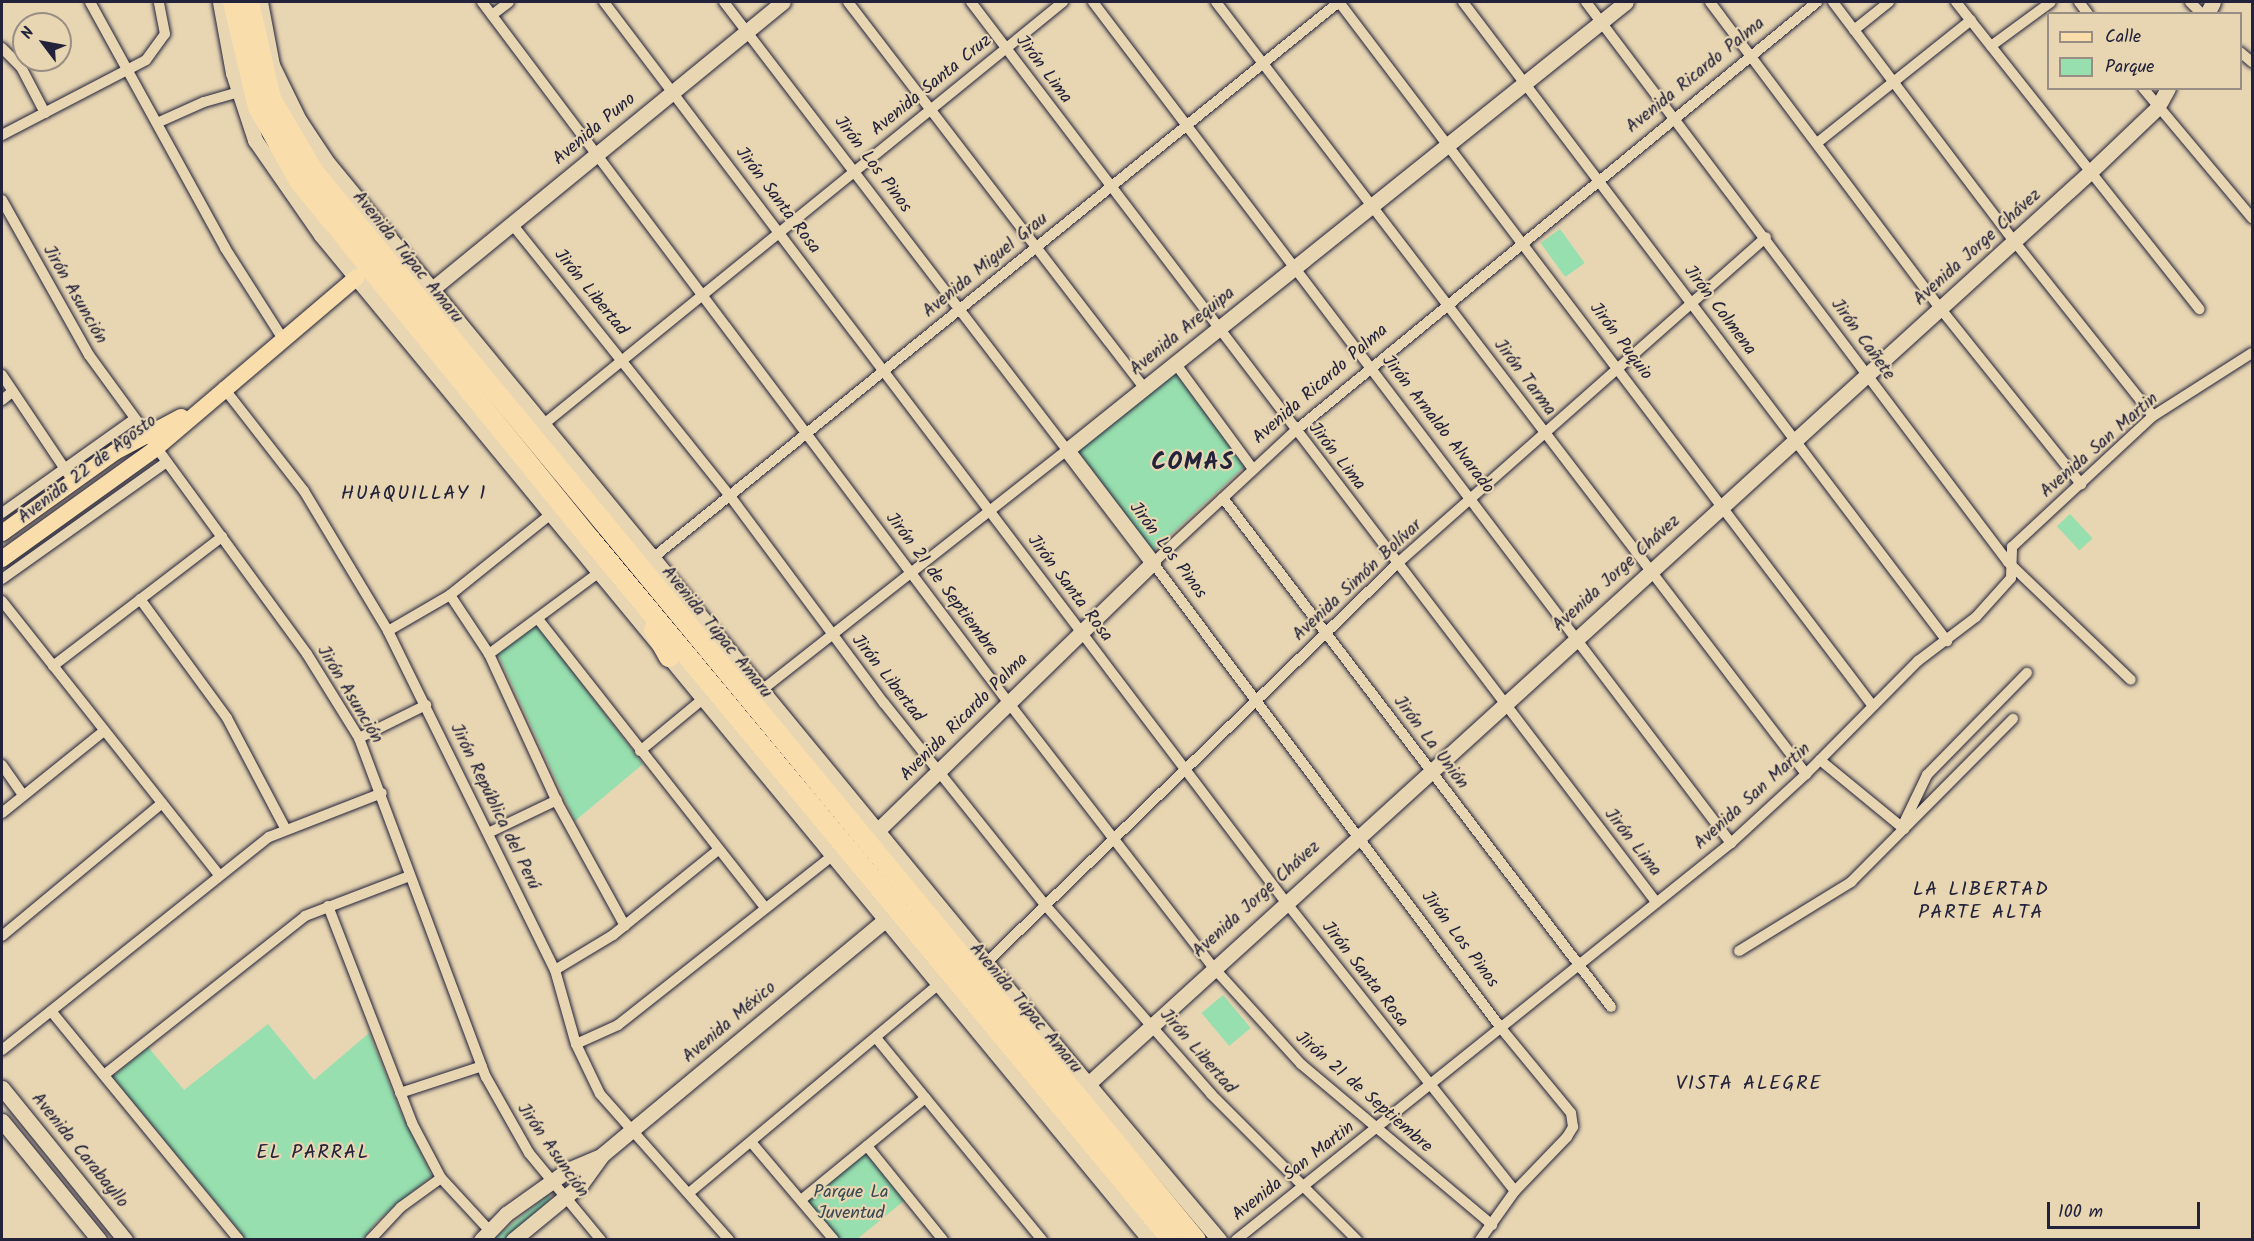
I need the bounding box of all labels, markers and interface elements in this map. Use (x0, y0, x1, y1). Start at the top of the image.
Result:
north arrow (12, 12, 72, 72)
legend (2047, 12, 2242, 90)
street label: Avenida Ricardo Palma (1622, 13, 1770, 139)
text: N (15, 22, 41, 44)
text: Calle (2105, 23, 2141, 52)
street label: Avenida Santa Cruz (867, 31, 997, 141)
street label: Jirón Lima (1010, 31, 1076, 109)
text: Parque (2105, 53, 2154, 82)
street label: Avenida Puno (549, 89, 641, 171)
street label: Jirón Los Pinos (828, 112, 916, 218)
street label: Jirón Santa Rosa (730, 143, 824, 259)
street label: Avenida Jorge Chávez (1910, 185, 2046, 311)
street label: Avenida Túpac Amaru (347, 187, 467, 329)
street label: Avenida Miguel Grau (919, 209, 1053, 323)
street label: Jirón Asunción (37, 242, 111, 348)
street label: Jirón Libertad (548, 245, 632, 341)
street label: Jirón Colmena (1678, 262, 1760, 360)
street label: Avenida Arequipa (1126, 283, 1240, 381)
street label: Jirón Cañete (1825, 295, 1899, 385)
street label: Jirón Puquio (1584, 299, 1656, 385)
street label: Avenida Ricardo Palma (1249, 320, 1393, 450)
street label: Jirón Tarma (1488, 335, 1560, 421)
street label: Jirón Arnaldo Alvarado (1376, 351, 1498, 499)
street label: Avenida San Martin (2037, 389, 2163, 503)
street label: Avenida 22 de Agosto (14, 411, 162, 529)
street label: Jirón Lima (1303, 419, 1369, 495)
district label: COMAS (1151, 449, 1235, 477)
district label: HUAQUILLAY 1 (341, 482, 487, 506)
street label: Jirón Los Pinos (1123, 498, 1211, 604)
street label: Jirón 21 de Septiembre (880, 509, 1002, 661)
street label: Avenida Jorge Chávez (1549, 511, 1685, 637)
street label: Avenida Simón Bolívar (1289, 516, 1427, 646)
street label: Jirón Santa Rosa (1022, 531, 1116, 647)
street label: Avenida Túpac Amaru (656, 562, 776, 704)
street label: Jirón Libertad (846, 631, 928, 727)
street label: Jirón Asunción (311, 642, 387, 748)
street label: Avenida Ricardo Palma (897, 650, 1033, 786)
street label: Jirón La Unión (1388, 692, 1472, 794)
street label: Jirón República del Perú (444, 720, 544, 894)
street label: Avenida San Martin (1690, 739, 1816, 855)
street label: Jirón Lima (1599, 805, 1665, 881)
street label: Avenida Jorge Chávez (1189, 837, 1325, 963)
district label: LA LIBERTAD PARTE ALTA (1913, 879, 2049, 926)
street label: Jirón Los Pinos (1415, 887, 1503, 993)
street label: Jirón Santa Rosa (1316, 918, 1412, 1032)
street label: Avenida Túpac Amaru (964, 939, 1086, 1079)
street label: Avenida México (679, 978, 781, 1068)
street label: Jirón Libertad (1154, 1005, 1240, 1099)
street label: Jirón 21 de Septiembre (1290, 1028, 1436, 1158)
district label: VISTA ALEGRE (1676, 1072, 1822, 1096)
street label: Avenida Carabayllo (26, 1089, 132, 1213)
street label: Jirón Asunción (511, 1100, 593, 1202)
street label: Avenida San Martin (1228, 1117, 1360, 1227)
district label: EL PARRAL (256, 1141, 370, 1165)
park label: Parque La Juventud (814, 1183, 888, 1226)
scale bar (2050, 1190, 2203, 1228)
text: 100 m (2058, 1198, 2103, 1227)

